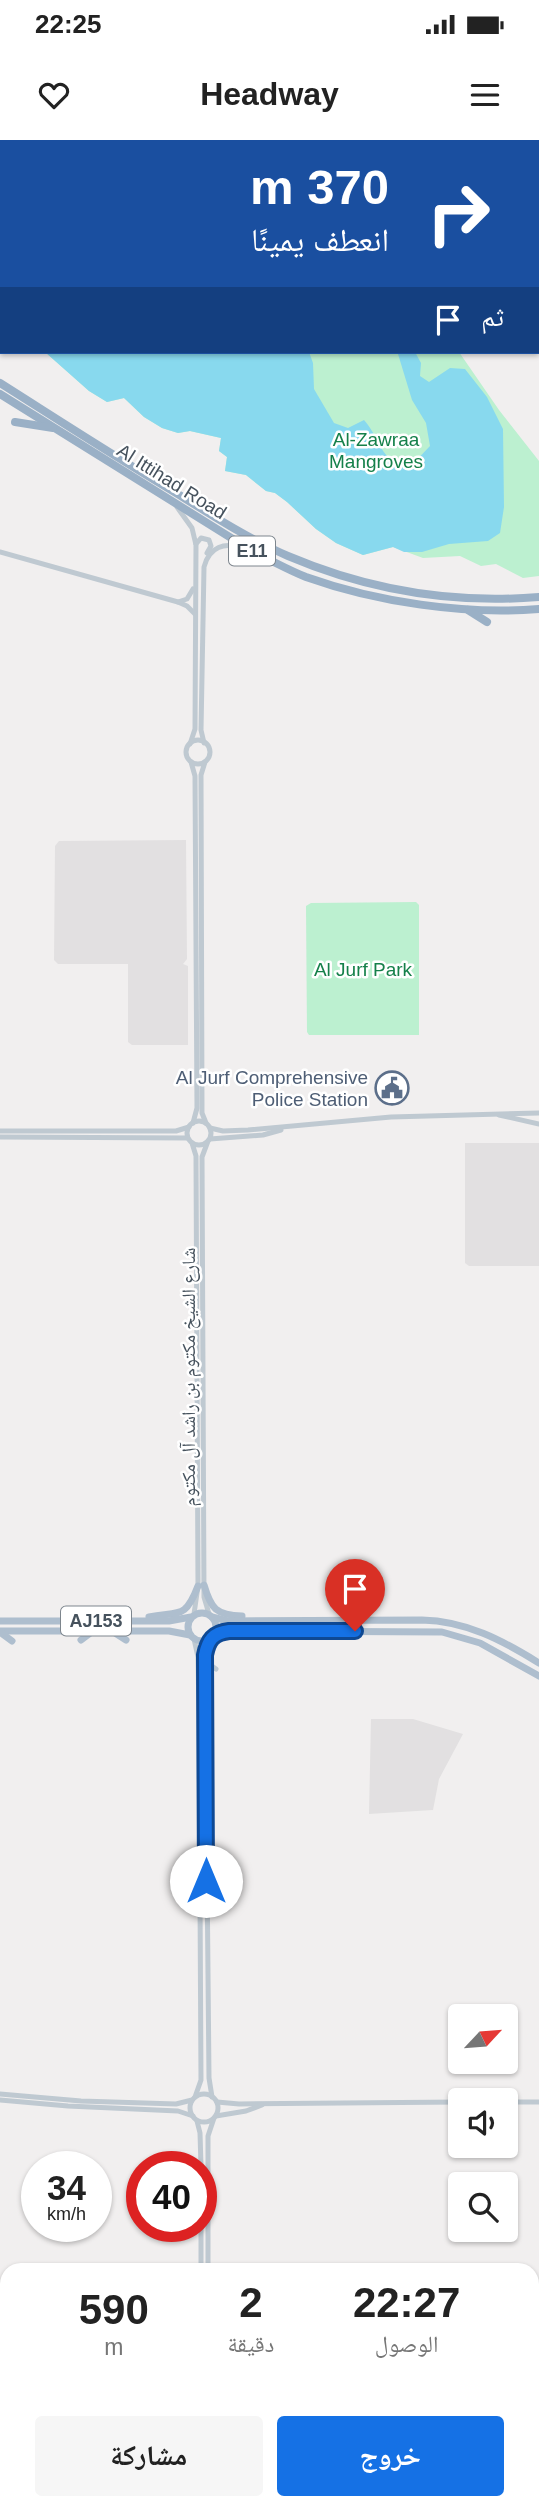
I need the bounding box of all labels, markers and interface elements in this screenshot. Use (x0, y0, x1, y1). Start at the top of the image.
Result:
text: 22:25 (35, 9, 102, 39)
icon: heart (35, 76, 73, 114)
text: Headway (200, 76, 339, 112)
icon: menu (466, 76, 504, 114)
text: 370 m (250, 160, 389, 214)
icon: right (413, 168, 504, 259)
text: انعطف يمينًا (251, 222, 389, 258)
icon: arrive (429, 301, 467, 339)
text: ثم (481, 302, 504, 332)
park label: Al-Zawraa Mangroves (329, 429, 423, 472)
street label: Al Ittihad Road (113, 439, 230, 523)
road number: E11 (229, 536, 275, 566)
park label: Al Jurf Park (314, 959, 413, 980)
place label: Al Jurf Comprehensive Police Station (176, 1067, 368, 1110)
public building icon: Al Jurf Comprehensive Police Station (373, 1069, 411, 1107)
street label: شارع الشيخ مكتوم بن راشد آل مكتوم (178, 1248, 202, 1506)
pin (325, 1559, 385, 1631)
icon: arrive (336, 1570, 374, 1608)
road number: AJ153 (61, 1606, 131, 1636)
position arrow (169, 1844, 243, 1918)
north arrow (448, 2004, 518, 2074)
map controls (448, 2004, 518, 2242)
button: sound (448, 2088, 518, 2158)
speed limit sign: 40 (126, 2151, 217, 2242)
text: 34 (47, 2168, 86, 2207)
button: search (448, 2172, 518, 2242)
text: km/h (47, 2204, 86, 2224)
text: 2 (239, 2279, 263, 2326)
text: 22:27 (353, 2279, 460, 2326)
text: 590 (79, 2286, 149, 2333)
text: دقيقة (227, 2331, 274, 2357)
text: الوصول (375, 2331, 438, 2357)
text: m (104, 2334, 123, 2360)
button: مشاركة (35, 2416, 263, 2496)
button: خروج (277, 2416, 504, 2496)

